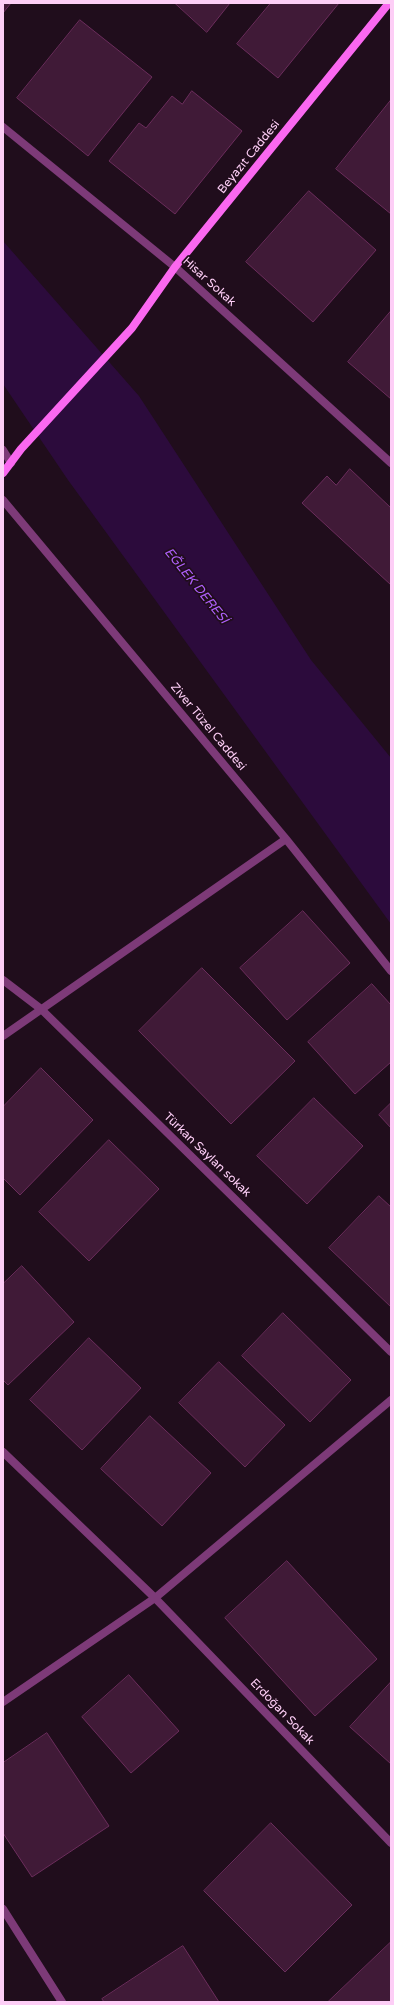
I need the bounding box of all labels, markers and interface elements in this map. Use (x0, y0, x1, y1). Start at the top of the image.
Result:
street label: Beyazıt Caddesi (215, 117, 283, 197)
street label: Hisar Sokak (179, 254, 239, 310)
water label: EĞLEK DERESİ (161, 545, 231, 627)
street label: Ziver Tüzel Caddesi (167, 680, 249, 774)
street label: Türkan Saylan sokak (160, 1110, 254, 1200)
street label: Erdoğan Sokak (247, 1676, 317, 1748)

